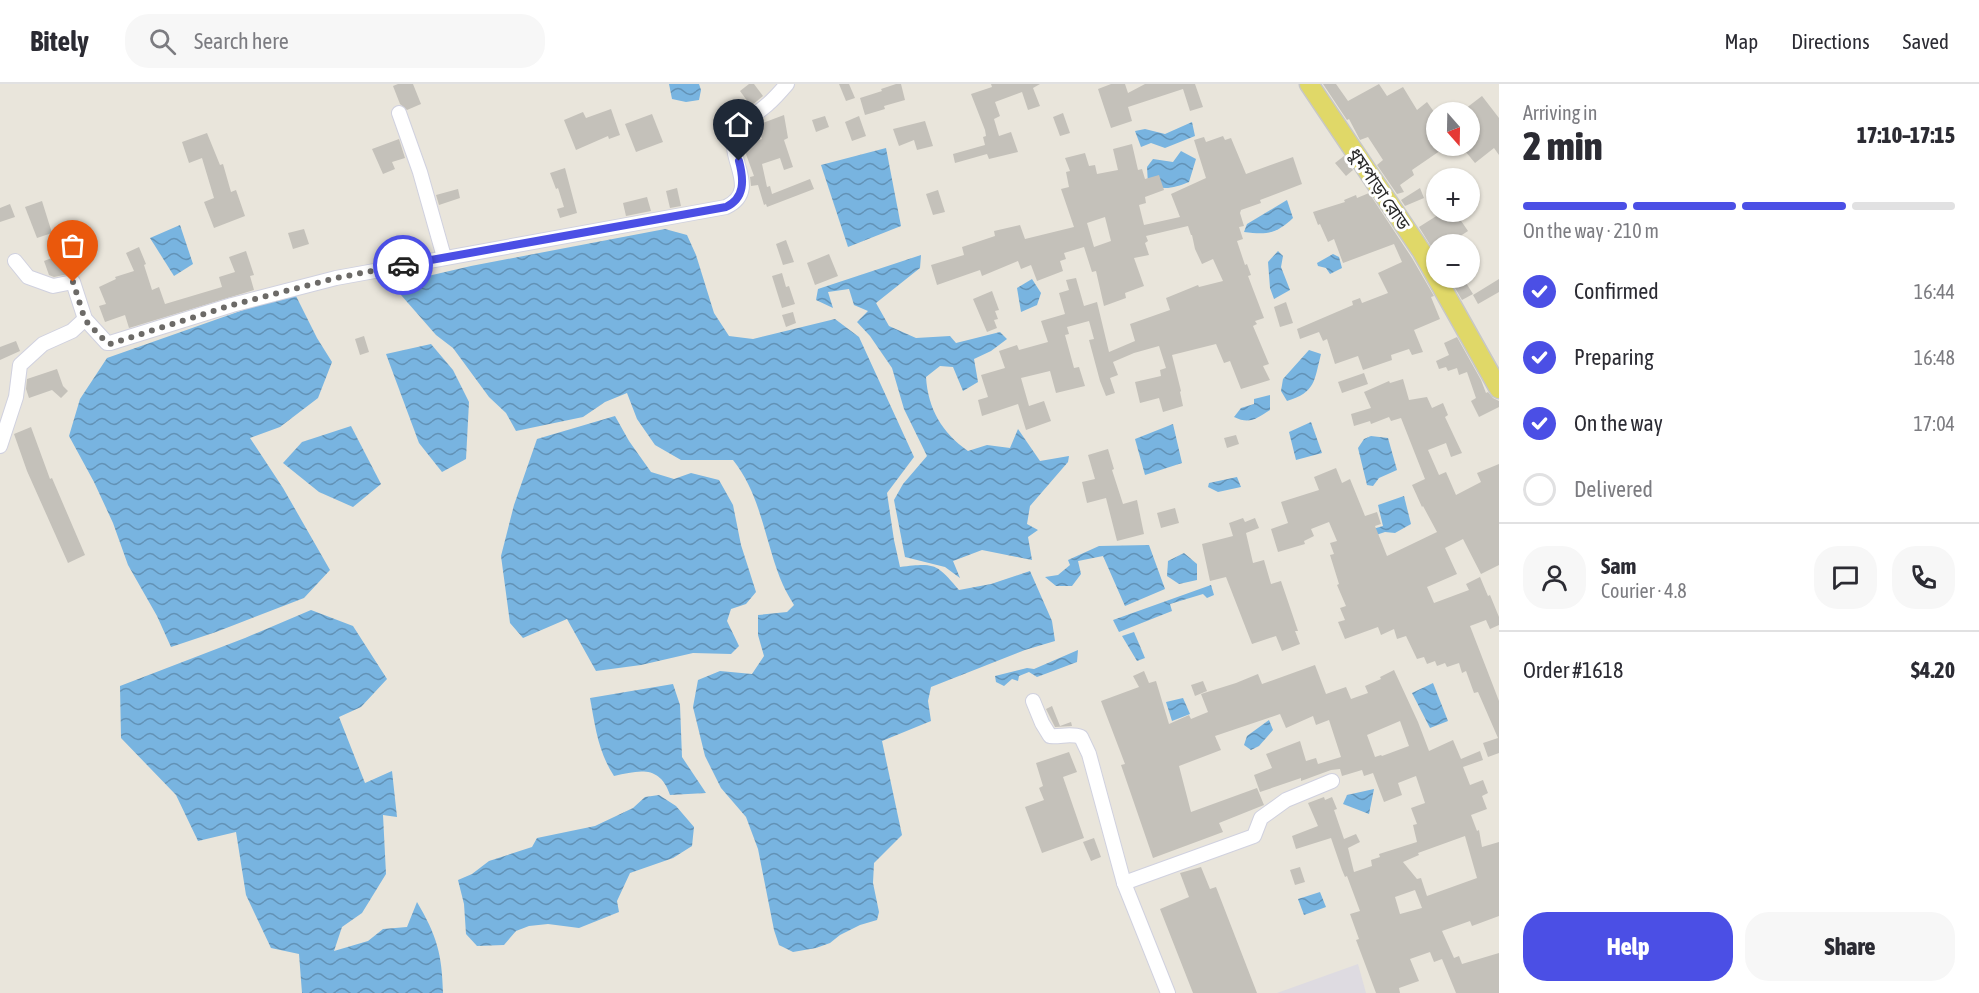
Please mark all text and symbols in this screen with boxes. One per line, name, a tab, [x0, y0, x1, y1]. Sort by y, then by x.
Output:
search box	[125, 14, 545, 68]
text: Bitely	[30, 25, 89, 57]
icon: search	[146, 25, 179, 58]
text: Search here	[194, 28, 289, 54]
text: Map	[1724, 29, 1758, 53]
text: Directions	[1791, 29, 1870, 53]
text: Saved	[1903, 29, 1949, 53]
pin	[713, 99, 764, 161]
text: Arriving in	[1523, 101, 1597, 124]
north arrow	[1426, 102, 1480, 156]
map controls	[1426, 102, 1480, 288]
icon: home	[722, 108, 755, 141]
text: 17:10–17:15	[1857, 122, 1955, 148]
text: 2 min	[1523, 124, 1603, 168]
street label: ধুমপাড়া রোড	[1344, 144, 1415, 234]
button: +	[1426, 168, 1480, 222]
text: On the way · 210 m	[1523, 219, 1659, 242]
pin	[47, 220, 98, 282]
icon: bag	[56, 229, 89, 262]
button: −	[1426, 234, 1480, 288]
courier	[373, 235, 433, 295]
icon: car	[387, 249, 420, 282]
icon: check	[1523, 275, 1556, 308]
text: Confirmed	[1574, 278, 1659, 304]
text: 16:44	[1914, 280, 1955, 303]
icon: check	[1523, 341, 1556, 374]
text: Preparing	[1574, 344, 1654, 370]
text: 16:48	[1914, 346, 1955, 369]
icon: check	[1523, 407, 1556, 440]
text: On the way	[1574, 410, 1663, 436]
text: 17:04	[1913, 412, 1955, 435]
text: Delivered	[1574, 476, 1653, 502]
button: person	[1523, 546, 1586, 609]
button: chat	[1814, 546, 1877, 609]
button: phone	[1892, 546, 1955, 609]
text: Sam	[1601, 553, 1636, 579]
text: Courier · 4.8	[1601, 579, 1687, 602]
text: Order #1618	[1523, 657, 1623, 683]
text: $4.20	[1911, 657, 1955, 683]
button: Help	[1523, 912, 1733, 981]
button: Share	[1745, 912, 1955, 981]

